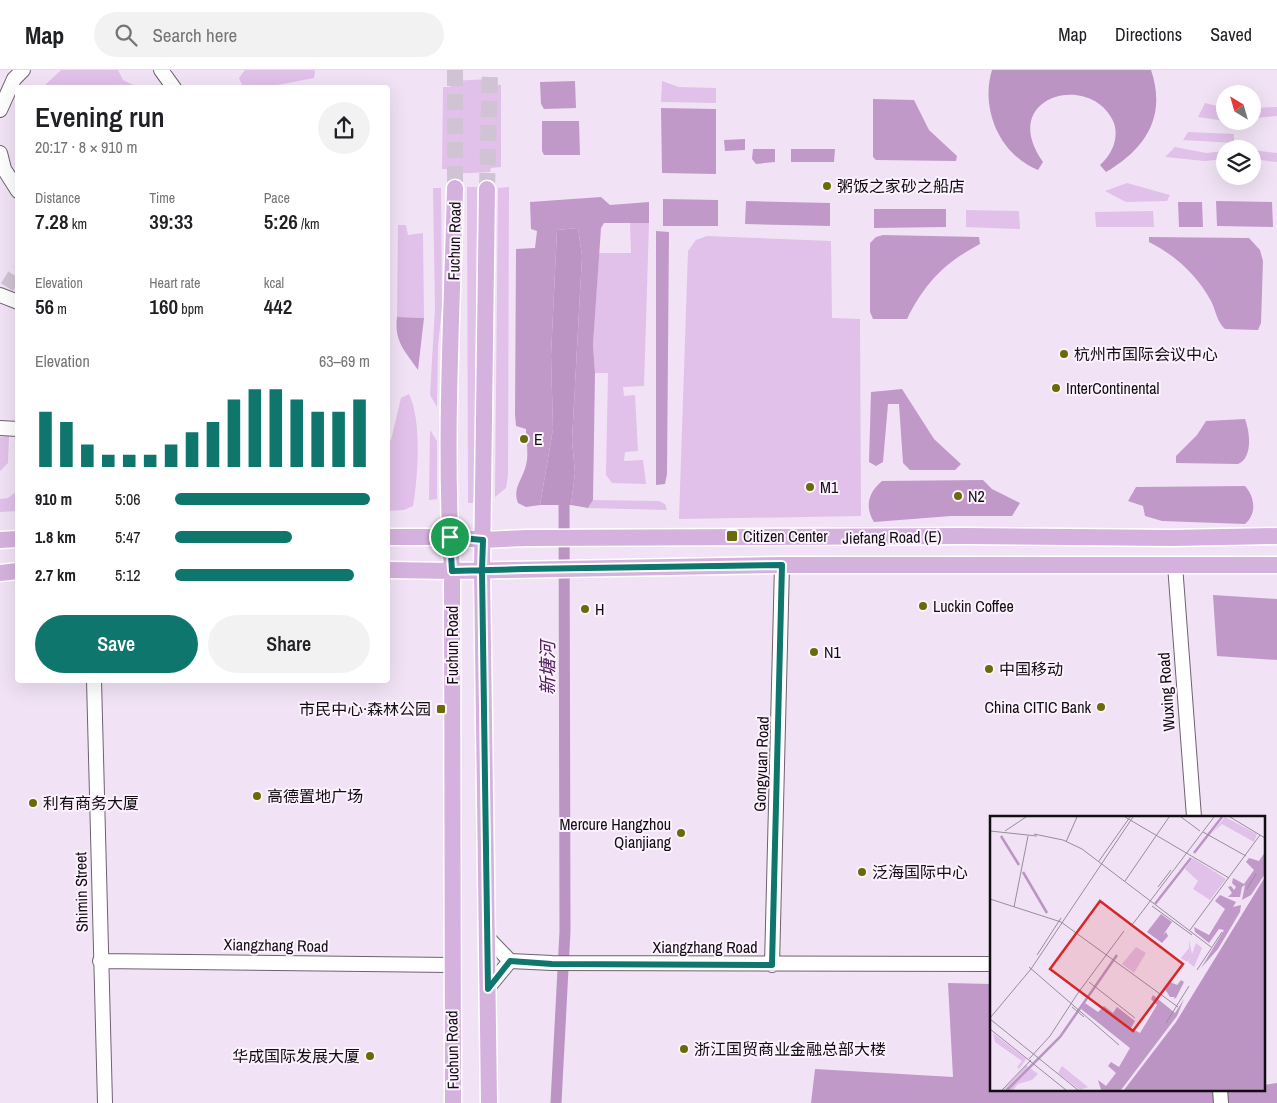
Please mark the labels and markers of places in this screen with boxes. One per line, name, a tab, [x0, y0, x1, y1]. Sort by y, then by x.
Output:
place label: 粥饭之家砂之船店	[837, 175, 965, 197]
marker: 粥饭之家砂之船店	[821, 180, 833, 192]
place label: 杭州市国际会议中心	[1074, 343, 1218, 365]
marker: 杭州市国际会议中心	[1058, 348, 1070, 360]
place label: InterContinental	[1066, 377, 1159, 399]
marker: InterContinental	[1050, 382, 1062, 394]
place label: E	[534, 428, 543, 450]
marker: E	[518, 433, 530, 445]
place label: M1	[820, 476, 839, 498]
marker: M1	[804, 481, 816, 493]
place label: N2	[968, 485, 985, 507]
marker: N2	[952, 490, 964, 502]
pin	[429, 516, 471, 558]
place label: Citizen Center	[743, 525, 828, 547]
marker: Citizen Center	[725, 529, 739, 543]
place label: Luckin Coffee	[933, 595, 1014, 617]
place label: H	[595, 598, 604, 620]
marker: Luckin Coffee	[917, 600, 929, 612]
marker: H	[579, 603, 591, 615]
place label: N1	[824, 641, 841, 663]
marker: N1	[808, 646, 820, 658]
place label: 中国移动	[999, 658, 1063, 680]
marker: 中国移动	[983, 663, 995, 675]
place label: China CITIC Bank	[985, 696, 1091, 718]
place label: 市民中心·森林公园	[299, 698, 431, 720]
marker: China CITIC Bank	[1095, 701, 1107, 713]
marker: 市民中心·森林公园	[435, 703, 447, 715]
place label: 高德置地广场	[267, 785, 363, 807]
marker: 高德置地广场	[251, 790, 263, 802]
place label: 利有商务大厦	[43, 792, 139, 814]
marker: 利有商务大厦	[27, 797, 39, 809]
place label: Mercure Hangzhou Qianjiang	[559, 813, 672, 853]
marker: Mercure Hangzhou Qianjiang	[675, 827, 687, 839]
place label: 泛海国际中心	[872, 861, 968, 883]
marker: 泛海国际中心	[856, 866, 868, 878]
place label: 浙江国贸商业金融总部大楼	[694, 1038, 886, 1060]
marker: 浙江国贸商业金融总部大楼	[678, 1043, 690, 1055]
place label: 华成国际发展大厦	[232, 1045, 360, 1067]
marker: 华成国际发展大厦	[364, 1050, 376, 1062]

